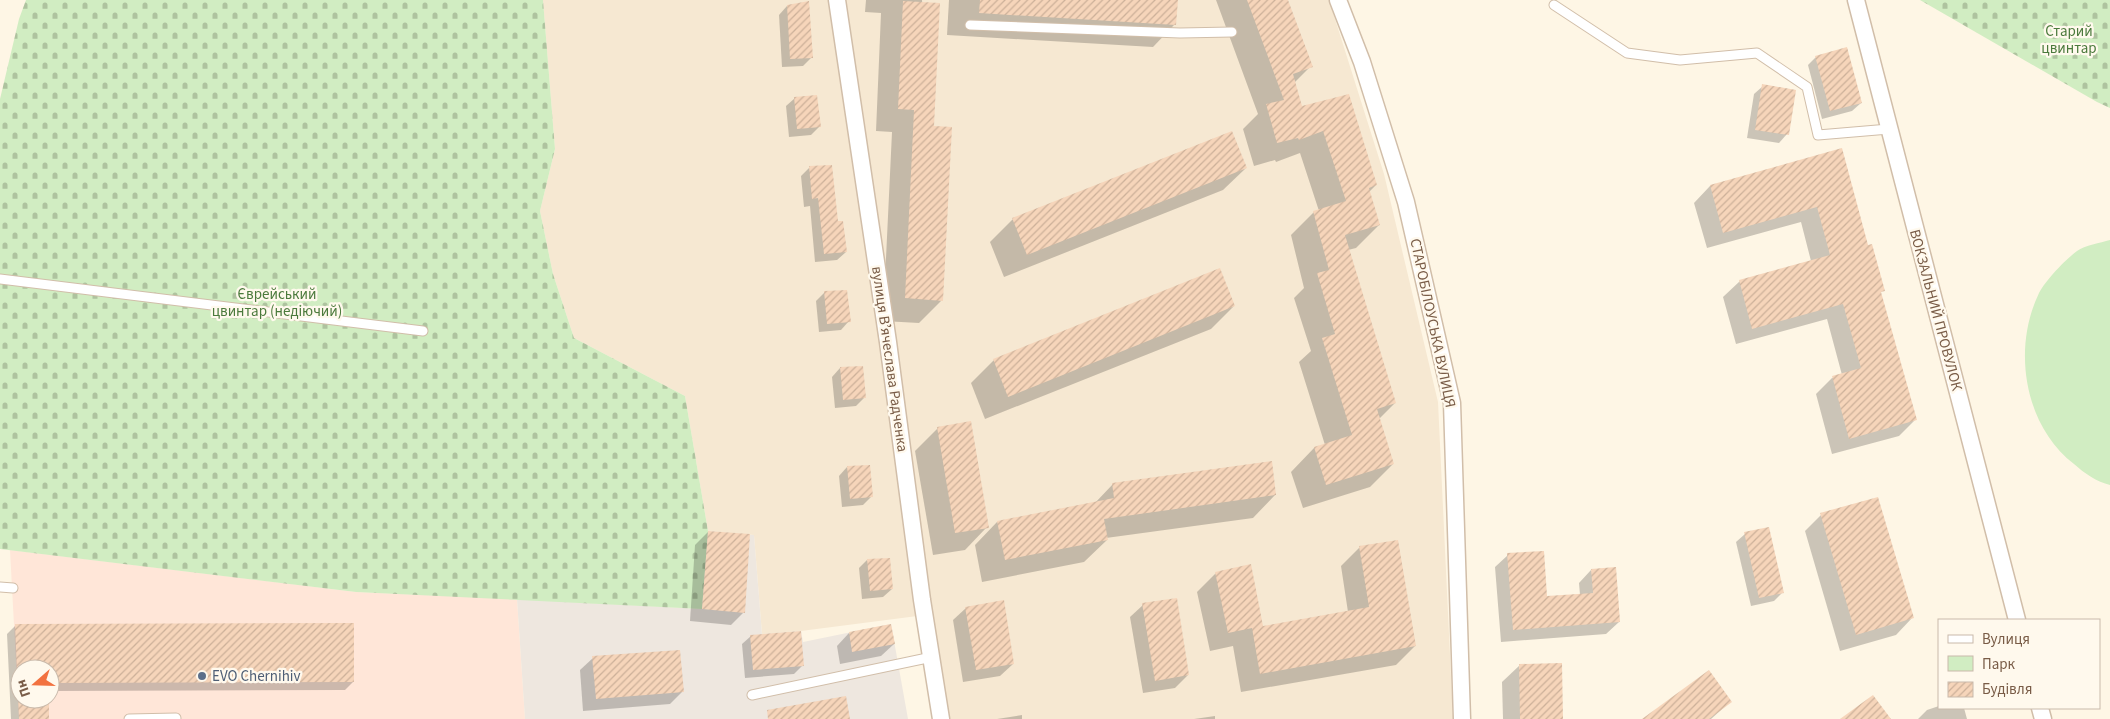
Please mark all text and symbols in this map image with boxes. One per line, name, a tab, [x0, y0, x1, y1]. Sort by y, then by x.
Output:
park label: Старий цвинтар	[2041, 21, 2097, 59]
street label: ВОКЗАЛЬНИЙ ПРОВУЛОК	[1904, 227, 1967, 394]
street label: СТАРОБІЛОУСЬКА ВУЛИЦЯ	[1404, 237, 1461, 410]
street label: вулиця Вʼячеслава Радченка	[866, 265, 913, 453]
park label: Єврейський цвинтар (недіючий)	[212, 284, 342, 322]
legend	[1938, 619, 2100, 709]
text: Вулиця	[1982, 629, 2030, 650]
text: Парк	[1982, 654, 2016, 675]
north arrow	[10, 659, 60, 709]
place label: EVO Chernihiv	[212, 666, 301, 687]
marker: EVO Chernihiv	[196, 670, 208, 682]
text: Пн	[11, 676, 36, 700]
text: Будівля	[1982, 679, 2032, 700]

